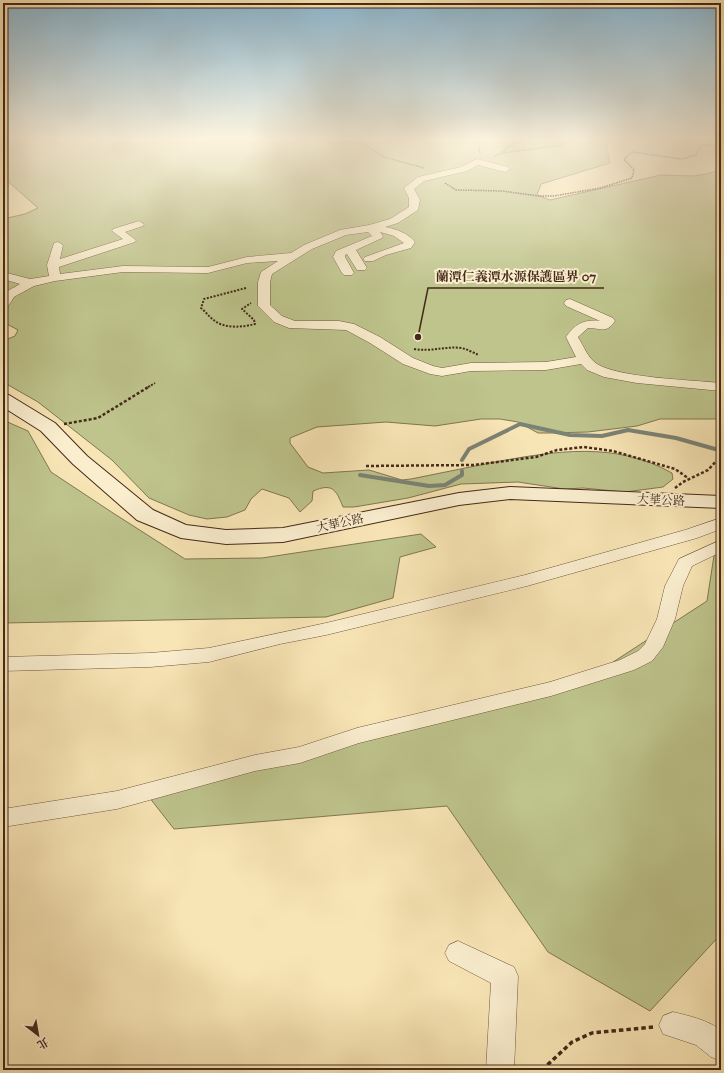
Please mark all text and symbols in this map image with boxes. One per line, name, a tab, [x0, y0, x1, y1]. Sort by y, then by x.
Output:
callout: 蘭潭仁義潭水源保護區界 07	[428, 263, 604, 288]
text: 蘭潭仁義潭水源保護區界 07	[436, 269, 596, 285]
street label: 大華公路	[637, 492, 685, 508]
street label: 大華公路	[315, 511, 365, 535]
north arrow	[18, 1015, 58, 1055]
text: 北	[35, 1035, 51, 1052]

